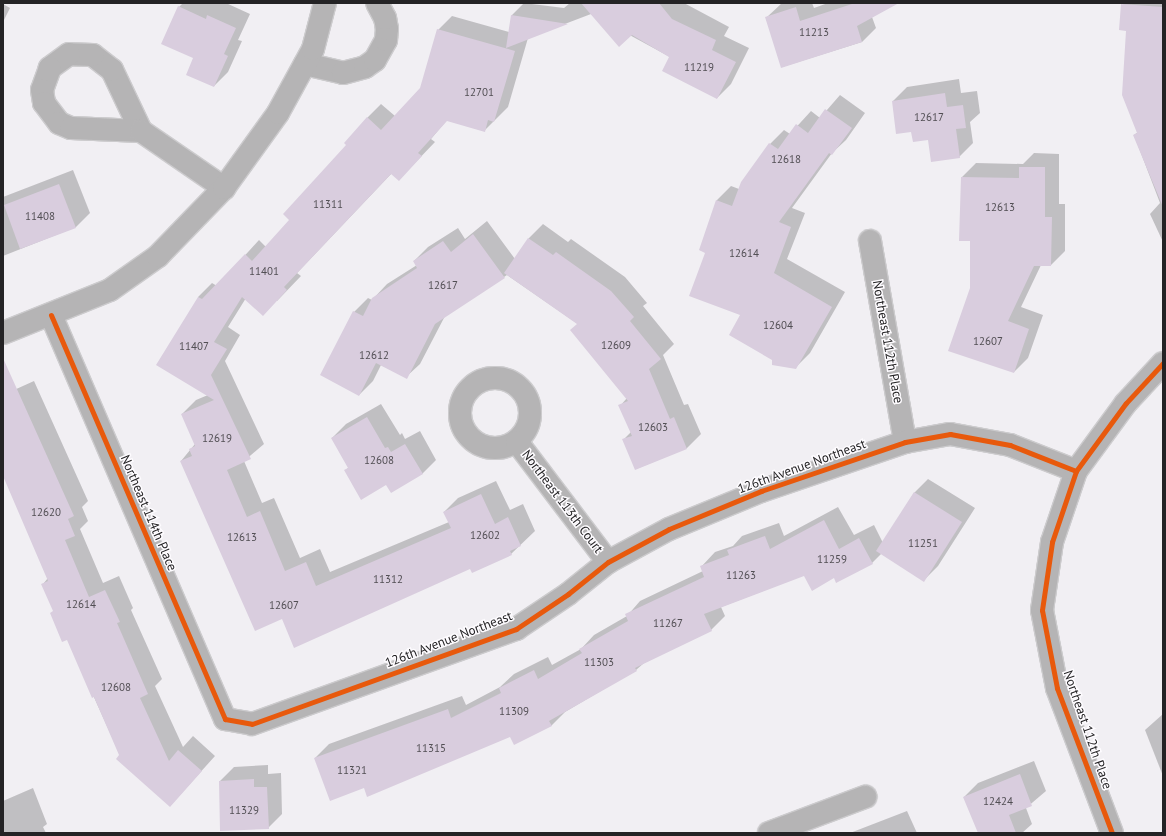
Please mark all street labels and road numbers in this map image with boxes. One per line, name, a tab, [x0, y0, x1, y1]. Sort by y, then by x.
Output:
street label: Northeast 112th Place	[869, 279, 905, 405]
street label: 126th Avenue Northeast	[736, 437, 868, 497]
street label: Northeast 113th Court	[518, 447, 606, 557]
street label: Northeast 114th Place	[117, 453, 179, 573]
street label: 126th Avenue Northeast	[383, 608, 515, 672]
street label: Northeast 112th Place	[1059, 669, 1115, 791]

